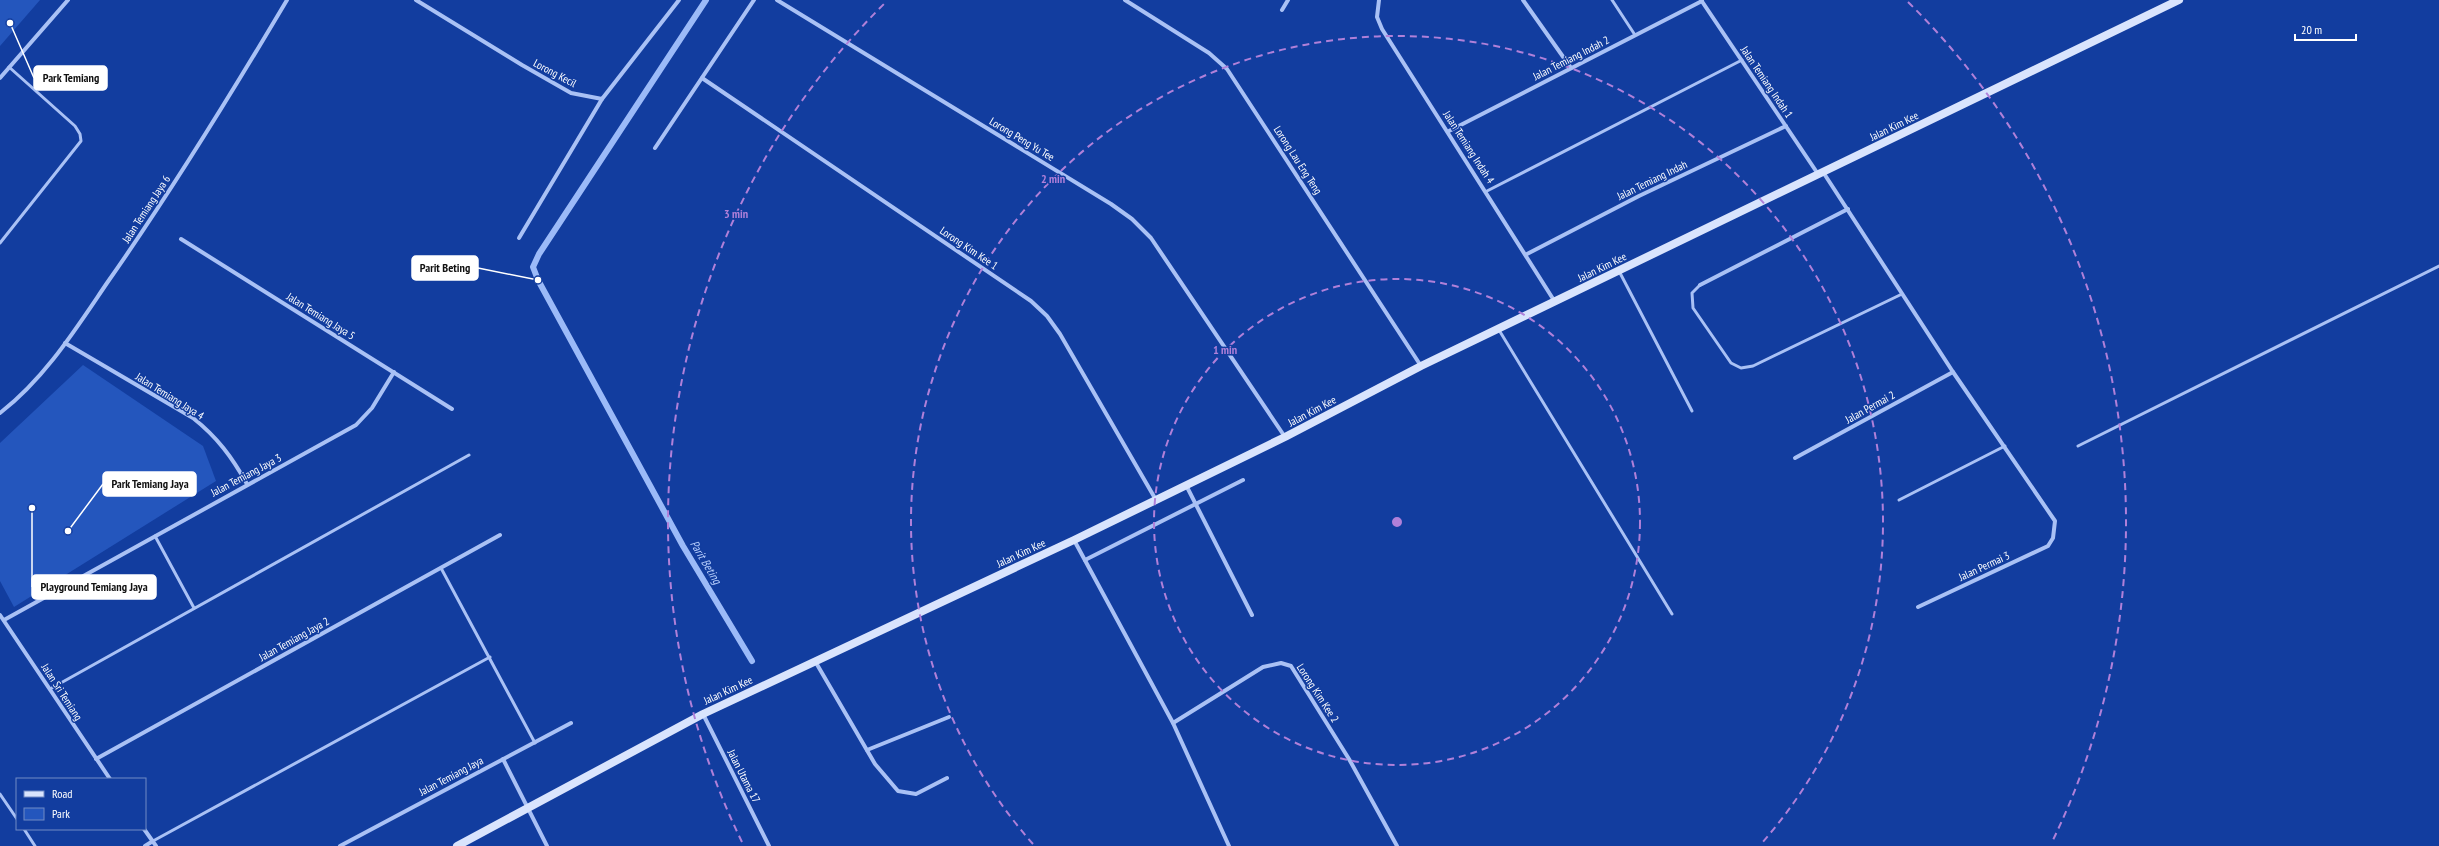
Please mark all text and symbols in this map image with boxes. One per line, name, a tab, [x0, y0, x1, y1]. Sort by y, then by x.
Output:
scale bar	[2295, 16, 2356, 42]
text: 20 m	[2301, 22, 2322, 37]
street label: Jalan Temiang Indah 2	[1530, 33, 1612, 84]
street label: Jalan Temiang Indah 1	[1737, 43, 1796, 121]
street label: Lorong Kecil	[531, 56, 579, 90]
callout: Park Temiang	[34, 66, 107, 90]
text: Park Temiang	[43, 70, 99, 85]
street label: Jalan Temiang Indah 4	[1440, 107, 1498, 186]
street label: Jalan Kim Kee	[1866, 108, 1921, 144]
street label: Lorong Peng Yu Tee	[987, 114, 1057, 164]
street label: Lorong Lau Eng Teng	[1271, 123, 1325, 197]
street label: Jalan Temiang Indah	[1614, 157, 1690, 203]
text: 2 min	[1041, 171, 1065, 186]
street label: Jalan Temiang Jaya 6	[118, 172, 173, 246]
text: 3 min	[724, 206, 748, 221]
street label: Lorong Kim Kee 1	[937, 223, 1001, 273]
street label: Jalan Kim Kee	[1574, 249, 1629, 285]
callout: Parit Beting	[412, 256, 478, 280]
text: Parit Beting	[420, 260, 470, 275]
street label: Jalan Temiang Jaya 5	[283, 289, 358, 343]
text: 1 min	[1213, 342, 1237, 357]
street label: Jalan Temiang Jaya 4	[132, 369, 207, 423]
street label: Jalan Permai 2	[1842, 388, 1897, 427]
street label: Jalan Kim Kee	[1285, 392, 1339, 430]
street label: Jalan Temiang Jaya 3	[207, 451, 284, 500]
callout: Park Temiang Jaya	[103, 472, 196, 496]
text: Park Temiang Jaya	[111, 476, 189, 491]
centre of rings	[1390, 515, 1404, 529]
street label: Jalan Kim Kee	[993, 535, 1048, 571]
water label: Parit Beting	[687, 537, 725, 587]
street label: Jalan Permai 3	[1955, 548, 2012, 584]
callout: Playground Temiang Jaya	[32, 575, 156, 599]
text: Playground Temiang Jaya	[40, 579, 148, 594]
street label: Jalan Temiang Jaya 2	[256, 614, 332, 665]
street label: Jalan Sri Temiang	[38, 660, 86, 723]
street label: Lorong Kim Kee 2	[1294, 661, 1342, 725]
street label: Jalan Kim Kee	[700, 672, 755, 708]
street label: Jalan Utama 17	[724, 746, 763, 805]
street label: Jalan Temiang Jaya	[416, 753, 485, 799]
legend	[16, 778, 146, 830]
text: Road	[52, 786, 72, 801]
text: Park	[52, 806, 70, 821]

